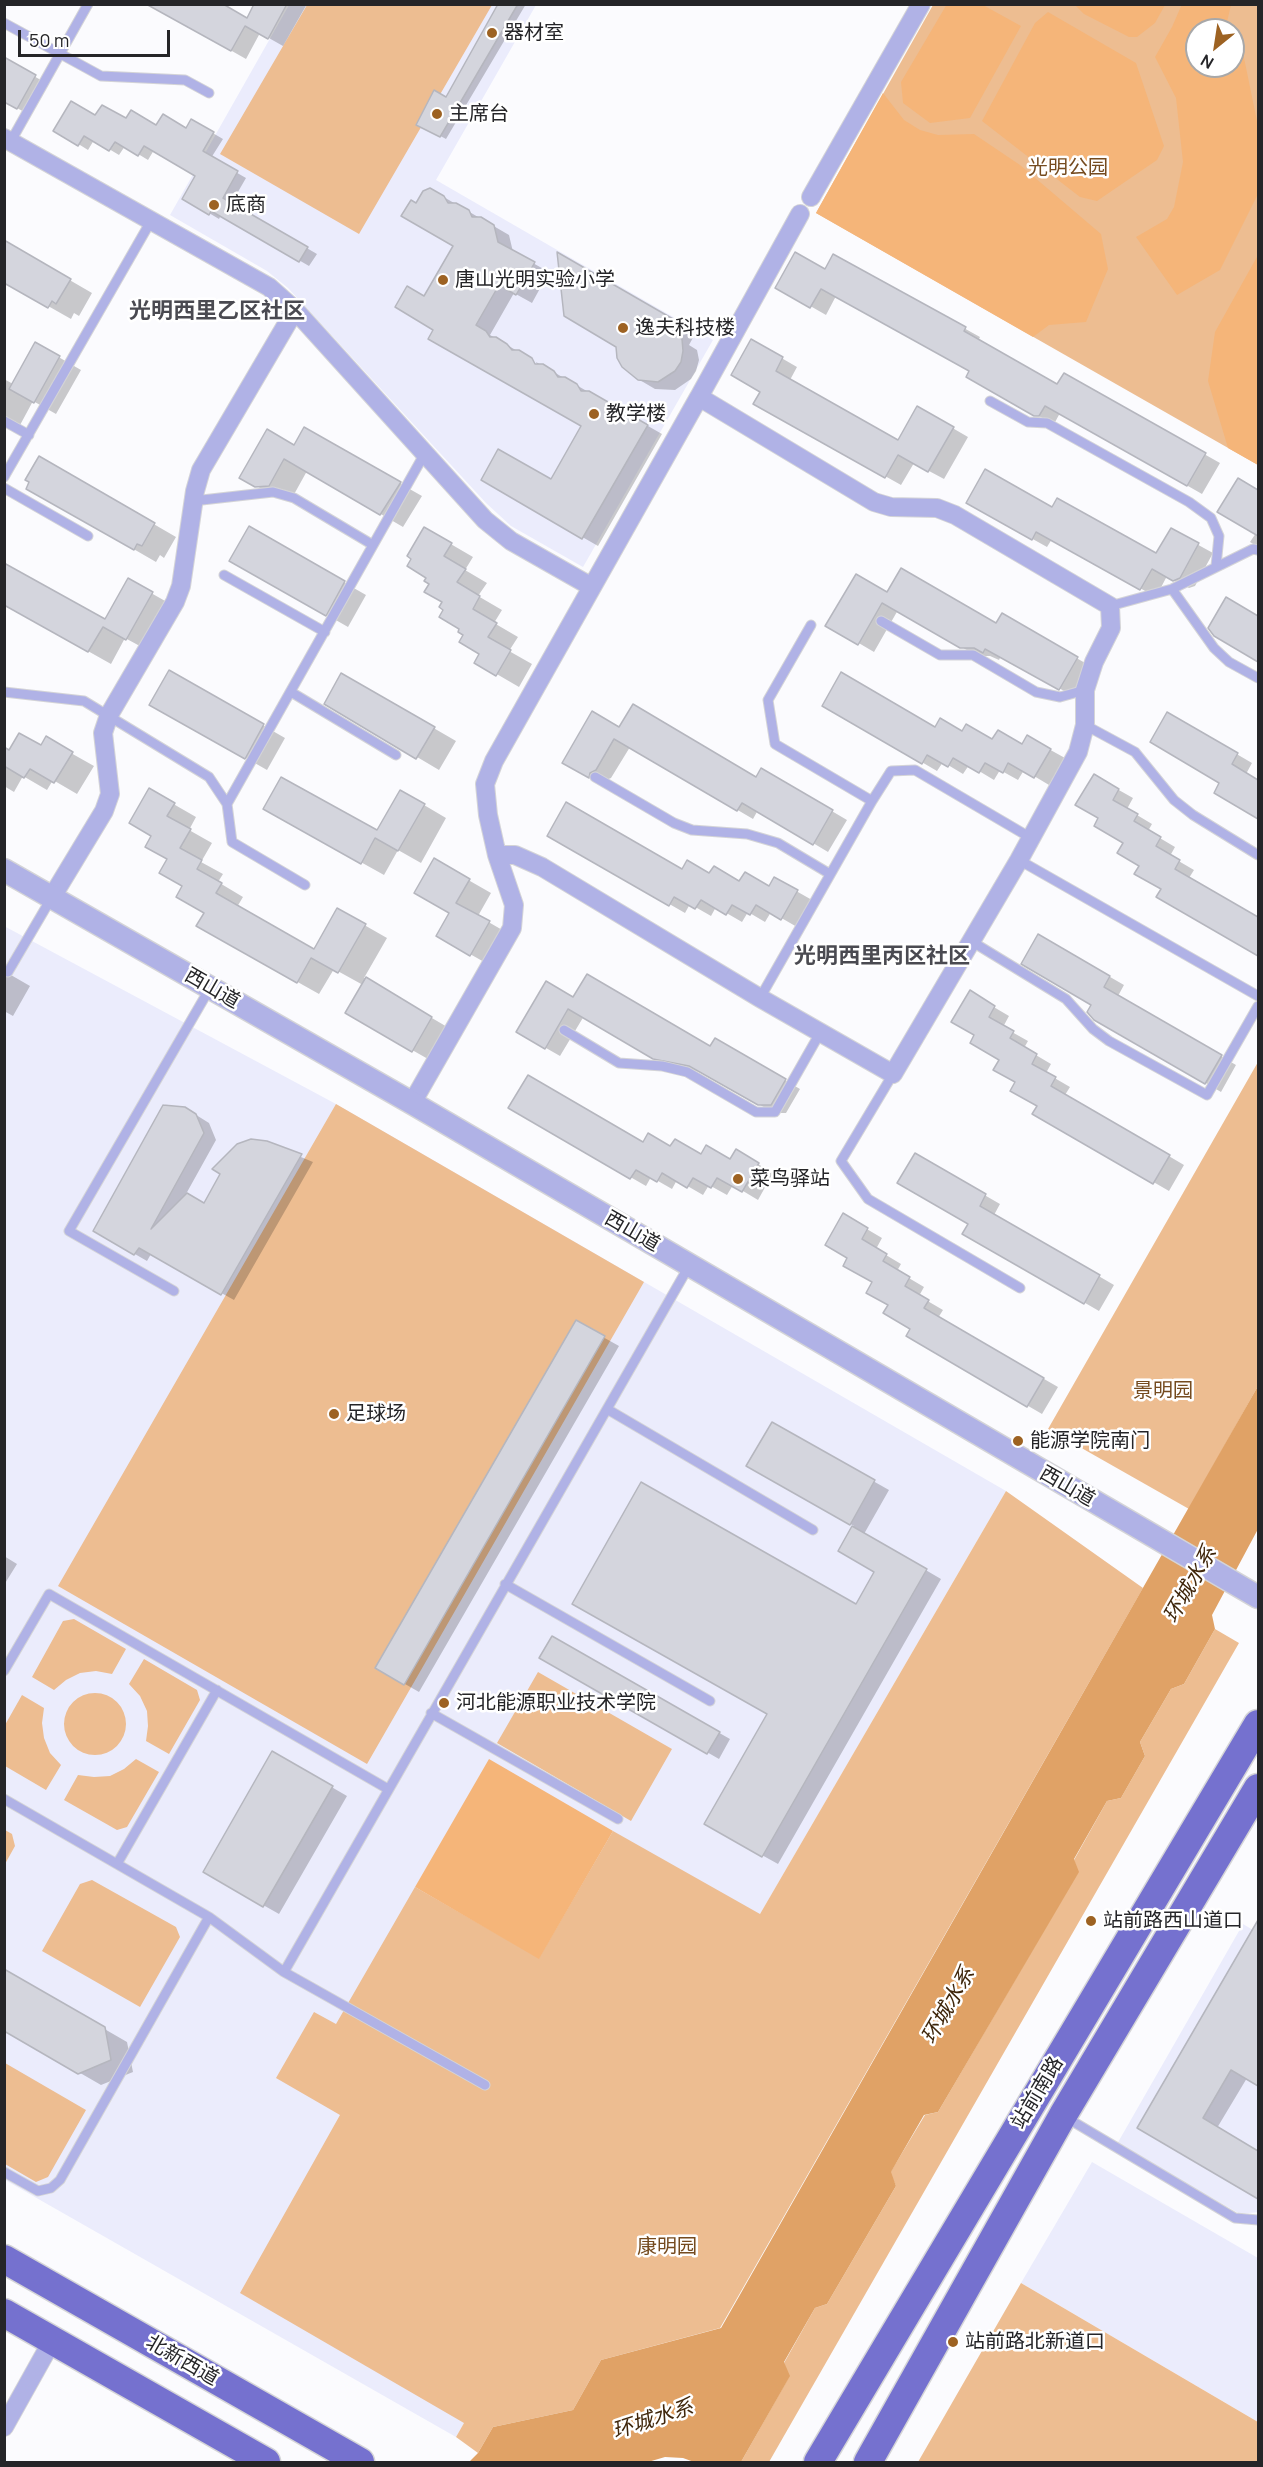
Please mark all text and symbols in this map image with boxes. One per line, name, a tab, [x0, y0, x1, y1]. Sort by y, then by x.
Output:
scale bar	[21, 18, 172, 56]
north arrow	[1185, 18, 1245, 78]
place label: 器材室	[504, 21, 564, 45]
marker: 器材室	[485, 26, 499, 40]
text: 50 m	[29, 28, 69, 52]
text: N	[1197, 49, 1217, 74]
place label: 主席台	[449, 102, 509, 126]
marker: 主席台	[430, 107, 444, 121]
park label: 光明公园	[1028, 156, 1108, 180]
place label: 底商	[226, 193, 266, 217]
marker: 底商	[207, 198, 221, 212]
place label: 唐山光明实验小学	[455, 268, 615, 292]
marker: 唐山光明实验小学	[436, 273, 450, 287]
district label: 光明西里乙区社区	[129, 299, 305, 325]
place label: 逸夫科技楼	[635, 316, 735, 340]
marker: 逸夫科技楼	[616, 321, 630, 335]
place label: 教学楼	[606, 402, 666, 426]
marker: 教学楼	[587, 407, 601, 421]
district label: 光明西里丙区社区	[794, 944, 970, 970]
street label: 西山道	[180, 964, 244, 1014]
place label: 菜鸟驿站	[750, 1167, 830, 1191]
marker: 菜鸟驿站	[731, 1172, 745, 1186]
street label: 西山道	[600, 1207, 664, 1257]
park label: 景明园	[1133, 1379, 1193, 1403]
place label: 足球场	[346, 1402, 406, 1426]
marker: 足球场	[327, 1407, 341, 1421]
place label: 能源学院南门	[1030, 1429, 1150, 1453]
marker: 能源学院南门	[1011, 1434, 1025, 1448]
street label: 西山道	[1035, 1462, 1099, 1512]
water label: 环城水系	[1159, 1542, 1223, 1628]
place label: 河北能源职业技术学院	[456, 1691, 656, 1715]
marker: 河北能源职业技术学院	[437, 1696, 451, 1710]
place label: 站前路西山道口	[1103, 1909, 1243, 1933]
marker: 站前路西山道口	[1084, 1914, 1098, 1928]
water label: 环城水系	[917, 1963, 981, 2049]
street label: 站前南路	[1007, 2053, 1069, 2133]
park label: 康明园	[637, 2235, 697, 2259]
place label: 站前路北新道口	[965, 2330, 1105, 2354]
street label: 北新西道	[141, 2331, 223, 2391]
marker: 站前路北新道口	[946, 2335, 960, 2349]
water label: 环城水系	[609, 2395, 697, 2445]

